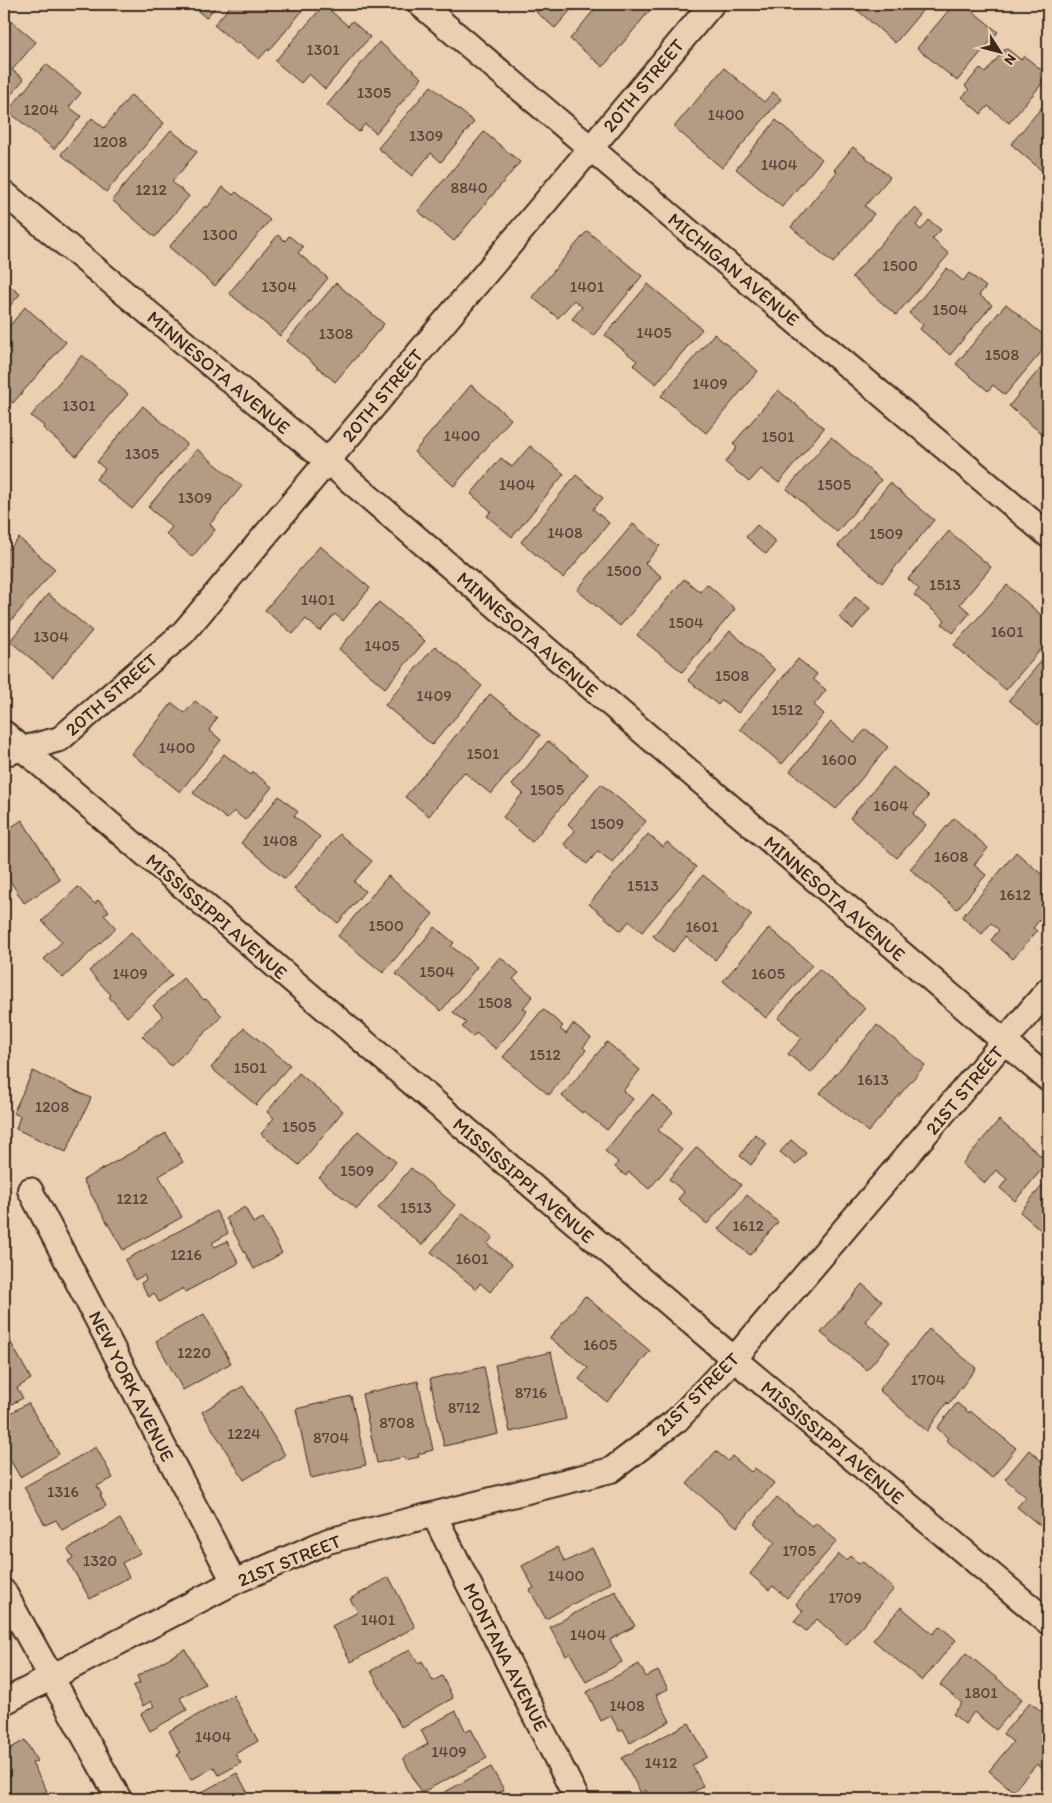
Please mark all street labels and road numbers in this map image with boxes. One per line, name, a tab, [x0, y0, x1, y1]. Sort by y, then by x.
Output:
street label: 20TH STREET	[598, 34, 689, 137]
street label: MICHIGAN AVENUE	[663, 208, 804, 331]
street label: MINNESOTA AVENUE	[142, 306, 295, 439]
street label: 20TH STREET	[337, 344, 428, 447]
street label: MINNESOTA AVENUE	[452, 567, 603, 702]
street label: 20TH STREET	[61, 648, 162, 741]
street label: MINNESOTA AVENUE	[759, 831, 910, 966]
street label: MISSISSIPPI AVENUE	[141, 849, 292, 984]
street label: 21ST STREET	[920, 1041, 1009, 1140]
street label: MISSISSIPPI AVENUE	[448, 1113, 599, 1248]
street label: NEW YORK AVENUE	[84, 1307, 179, 1465]
street label: 21ST STREET	[651, 1347, 744, 1441]
street label: MISSISSIPPI AVENUE	[756, 1376, 909, 1509]
street label: 21ST STREET	[234, 1529, 344, 1592]
street label: MONTANA AVENUE	[458, 1579, 553, 1735]

